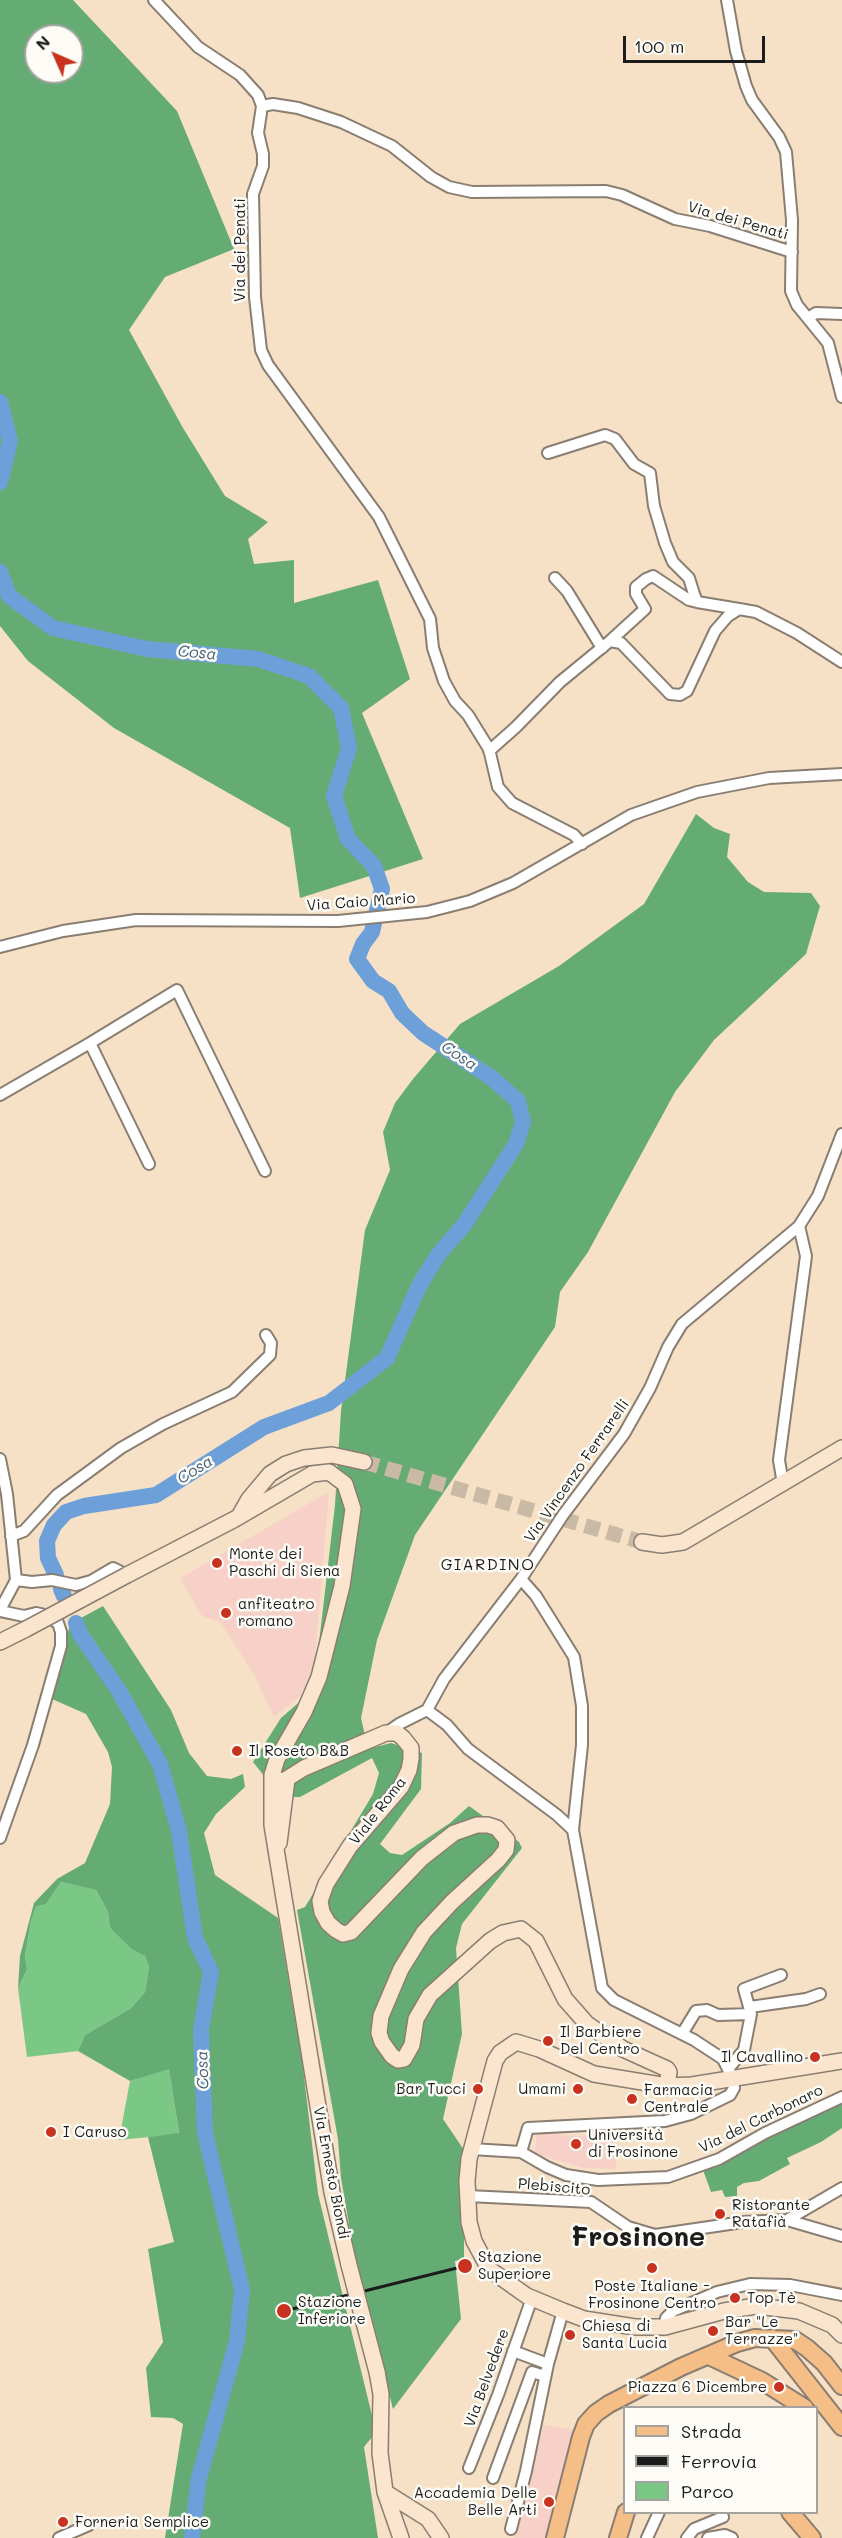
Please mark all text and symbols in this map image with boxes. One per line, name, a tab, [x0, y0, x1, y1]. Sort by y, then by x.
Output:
north arrow	[24, 24, 84, 84]
scale bar	[626, 24, 768, 62]
text: N	[31, 31, 54, 54]
text: 100 m	[634, 34, 684, 58]
street label: Via dei Penati	[231, 198, 249, 302]
street label: Via dei Penati	[686, 198, 790, 244]
water label: Cosa	[177, 642, 217, 664]
street label: Via Caio Mario	[306, 889, 416, 915]
water label: Cosa	[438, 1037, 480, 1075]
street label: Via Vincenzo Ferrarelli	[521, 1396, 633, 1546]
water label: Cosa	[174, 1452, 216, 1488]
place label: Monte dei Paschi di Siena	[229, 1545, 340, 1580]
district label: GIARDINO	[441, 1555, 535, 1575]
marker: Monte dei Paschi di Siena	[210, 1556, 224, 1570]
place label: anfiteatro romano	[238, 1595, 314, 1630]
marker: anfiteatro romano	[219, 1606, 233, 1620]
place label: Il Roseto B&B	[249, 1742, 349, 1760]
marker: Il Roseto B&B	[230, 1744, 244, 1758]
street label: Viale Roma	[346, 1773, 410, 1849]
place label: Il Barbiere Del Centro	[560, 2023, 642, 2058]
marker: Il Barbiere Del Centro	[541, 2034, 555, 2048]
place label: Il Cavallino	[721, 2048, 803, 2066]
water label: Cosa	[193, 2050, 213, 2090]
marker: Il Cavallino	[808, 2050, 822, 2064]
place label: Bar Tucci	[396, 2080, 466, 2098]
place label: Umami	[518, 2080, 566, 2098]
place label: Farmacia Centrale	[644, 2081, 713, 2116]
street label: Via del Carbonaro	[696, 2081, 826, 2157]
marker: Bar Tucci	[471, 2082, 485, 2096]
marker: Umami	[571, 2082, 585, 2096]
marker: Farmacia Centrale	[625, 2092, 639, 2106]
street label: Via Ernesto Biondi	[309, 2105, 353, 2241]
place label: I Caruso	[63, 2123, 126, 2141]
marker: I Caruso	[44, 2125, 58, 2139]
place label: Università di Frosinone	[588, 2126, 678, 2161]
marker: Università di Frosinone	[569, 2137, 583, 2151]
street label: Plebiscito	[517, 2175, 591, 2199]
place label: Ristorante Ratafià	[732, 2196, 810, 2231]
marker: Ristorante Ratafià	[713, 2207, 727, 2221]
district label: Frosinone	[571, 2222, 705, 2254]
place label: Stazione Superiore	[478, 2248, 551, 2283]
marker: Stazione Superiore	[456, 2257, 474, 2275]
marker: Poste Italiane - Frosinone Centro	[645, 2261, 659, 2275]
place label: Poste Italiane - Frosinone Centro	[588, 2277, 716, 2312]
place label: Top Tè	[747, 2289, 796, 2307]
marker: Top Tè	[728, 2291, 742, 2305]
place label: Stazione Inferiore	[298, 2293, 366, 2328]
marker: Stazione Inferiore	[275, 2302, 293, 2320]
place label: Bar "Le Terrazze"	[725, 2313, 798, 2348]
place label: Chiesa di Santa Lucia	[582, 2317, 668, 2352]
marker: Bar "Le Terrazze"	[706, 2324, 720, 2338]
street label: Via Belvedere	[461, 2326, 513, 2430]
marker: Chiesa di Santa Lucia	[563, 2328, 577, 2342]
place label: Piazza 6 Dicembre	[628, 2378, 767, 2396]
marker: Piazza 6 Dicembre	[772, 2380, 786, 2394]
legend	[623, 2406, 818, 2514]
text: Strada	[681, 2419, 742, 2443]
text: Ferrovia	[681, 2449, 757, 2473]
text: Parco	[681, 2479, 734, 2503]
place label: Accademia Delle Belle Arti	[414, 2484, 537, 2519]
marker: Accademia Delle Belle Arti	[542, 2495, 556, 2509]
place label: Forneria Semplice	[75, 2513, 209, 2531]
marker: Forneria Semplice	[56, 2515, 70, 2529]

